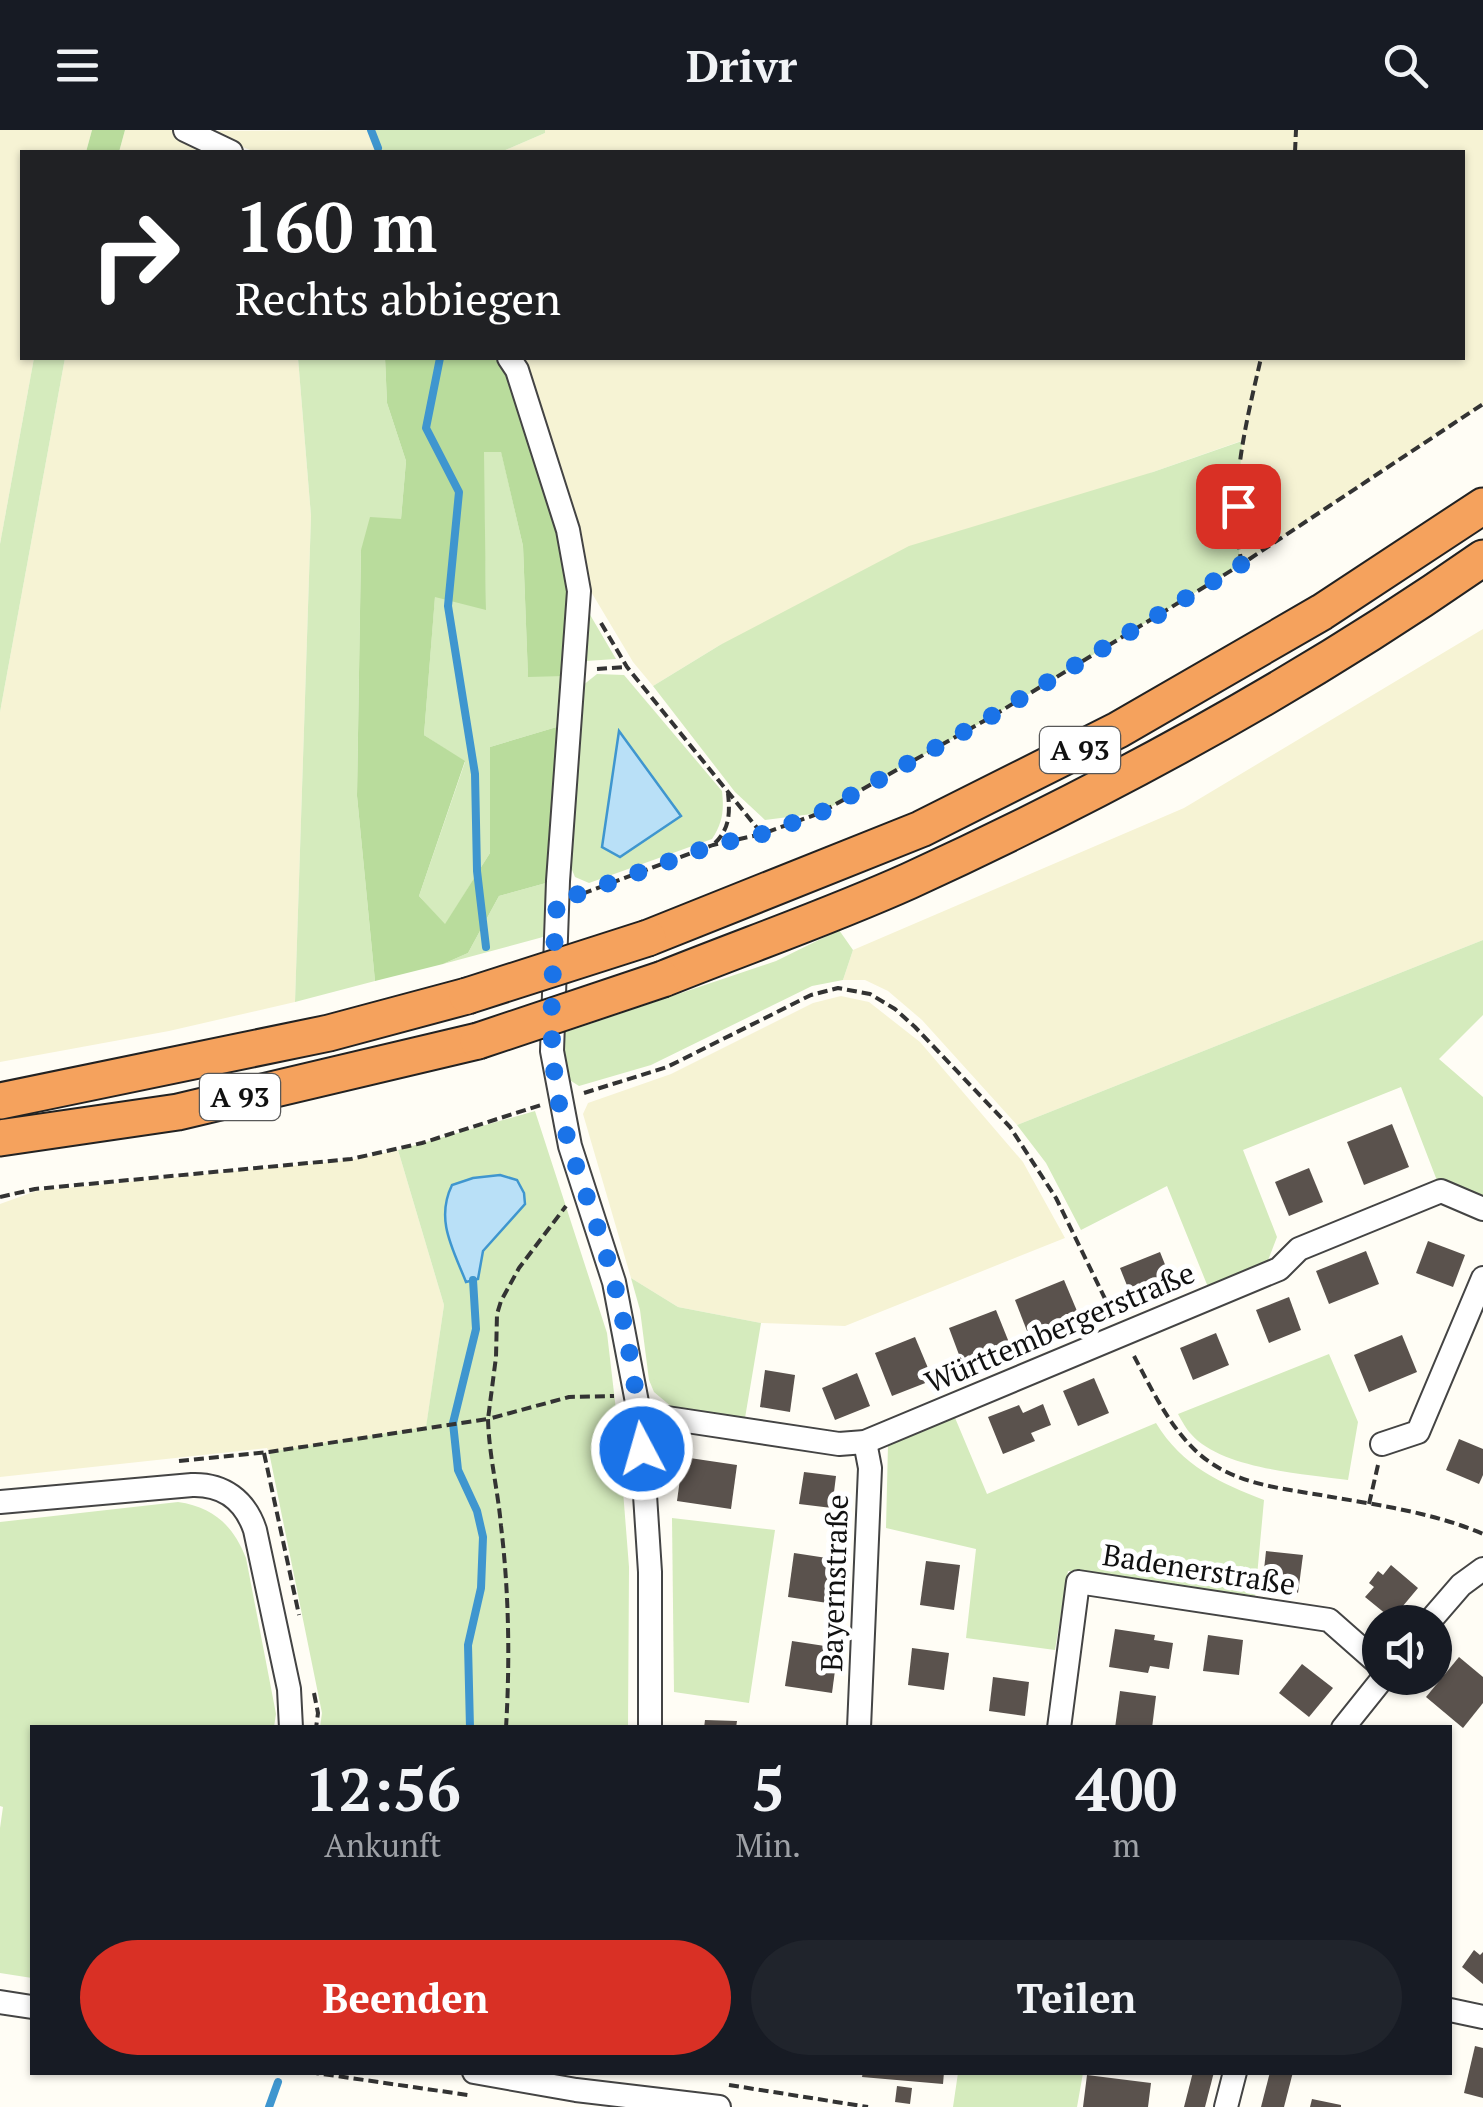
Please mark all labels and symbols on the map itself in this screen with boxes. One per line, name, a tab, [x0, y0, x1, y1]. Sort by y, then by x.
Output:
pin	[1196, 464, 1281, 549]
road number: A 93	[1040, 727, 1120, 773]
road number: A 93	[200, 1074, 280, 1120]
street label: Württembergerstraße	[919, 1252, 1200, 1402]
position arrow	[590, 1397, 694, 1501]
street label: Bayernstraße	[811, 1493, 857, 1672]
street label: Badenerstraße	[1100, 1534, 1298, 1604]

